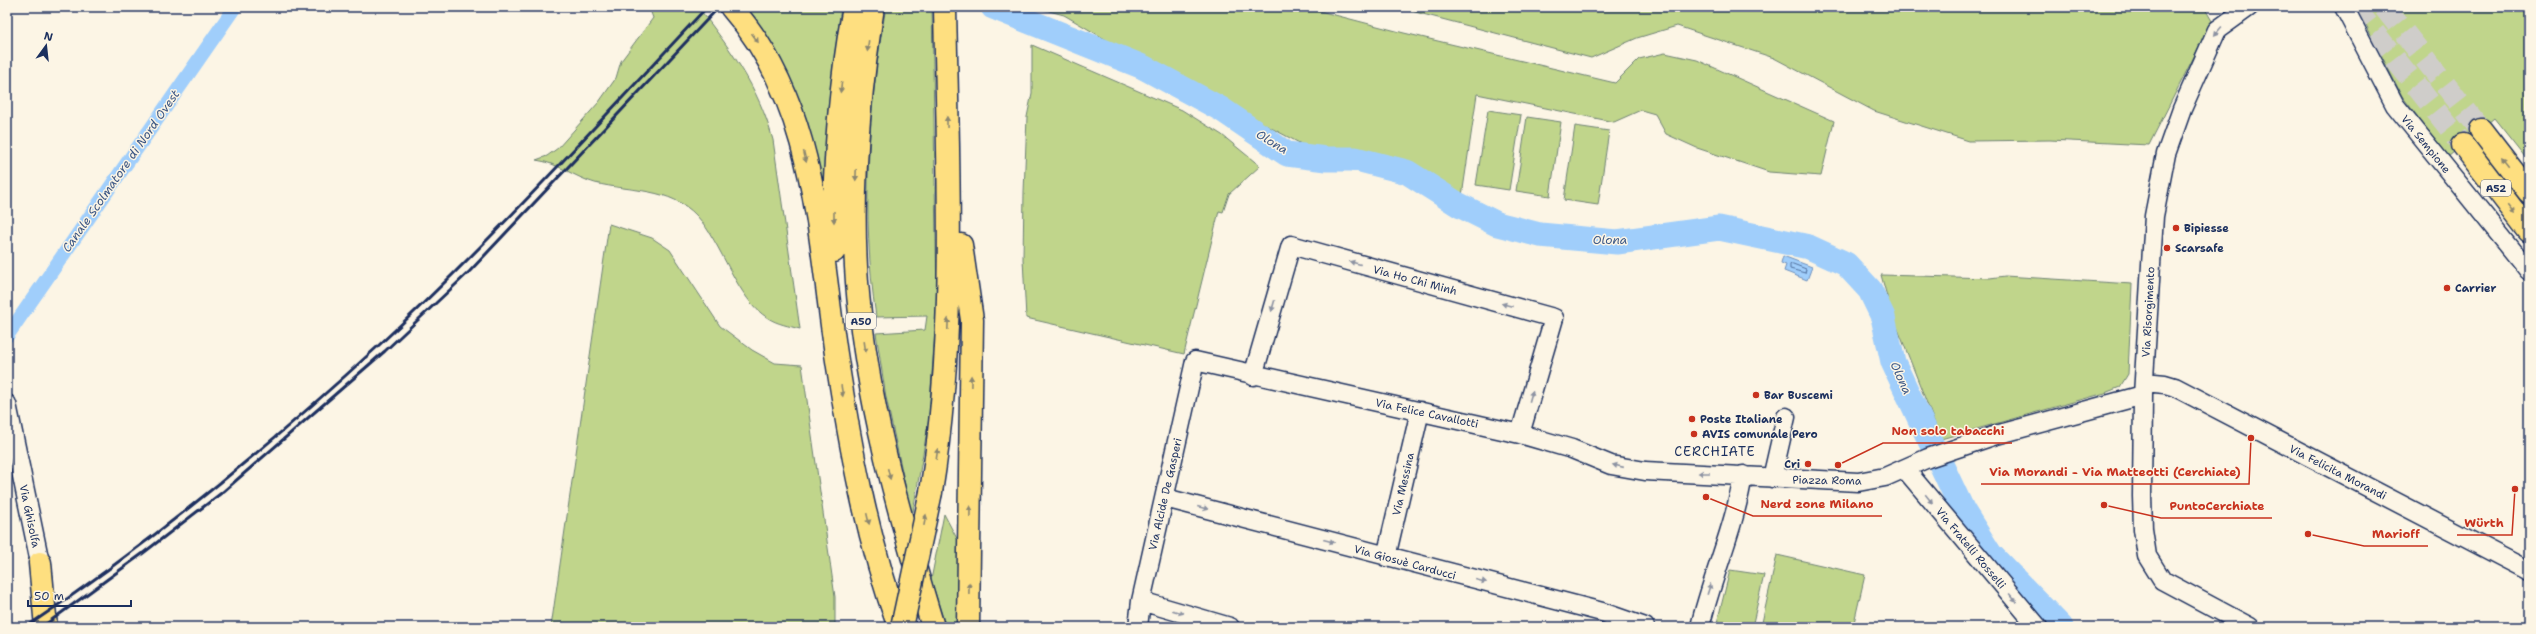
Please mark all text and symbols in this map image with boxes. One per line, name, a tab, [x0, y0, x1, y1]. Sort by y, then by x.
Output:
one-way arrow	[2214, 25, 2223, 36]
north arrow	[26, 26, 66, 66]
text: N	[42, 28, 55, 45]
one-way arrow	[750, 33, 759, 44]
one-way arrow	[864, 39, 871, 52]
one-way arrow	[838, 81, 844, 93]
water label: Canale Scolmatore di Nord Ovest	[59, 86, 184, 255]
street label: Via Sempione	[2397, 112, 2454, 177]
one-way arrow	[944, 115, 950, 128]
water label: Olona	[1253, 126, 1291, 158]
one-way arrow	[802, 151, 808, 163]
one-way arrow	[2501, 156, 2509, 167]
one-way arrow	[853, 169, 859, 182]
road number: A52	[2481, 180, 2511, 196]
one-way arrow	[2508, 204, 2516, 215]
one-way arrow	[831, 211, 837, 224]
place label: Bipiesse	[2184, 221, 2229, 236]
marker: Bipiesse	[2171, 223, 2181, 233]
water label: Olona	[1593, 232, 1627, 248]
place label: Scarsafe	[2175, 241, 2224, 256]
marker: Scarsafe	[2162, 243, 2172, 253]
one-way arrow	[1348, 260, 1360, 266]
street label: Via Ho Chi Minh	[1371, 262, 1459, 299]
street label: Via Risorgimento	[2139, 266, 2158, 358]
place label: Carrier	[2455, 281, 2496, 296]
marker: Carrier	[2442, 283, 2452, 293]
one-way arrow	[1270, 301, 1276, 313]
one-way arrow	[1501, 302, 1513, 308]
road number: A50	[846, 313, 876, 329]
one-way arrow	[945, 318, 952, 330]
one-way arrow	[862, 340, 868, 353]
water label: Olona	[1887, 359, 1915, 397]
one-way arrow	[968, 374, 974, 387]
one-way arrow	[839, 385, 845, 397]
place label: Bar Buscemi	[1764, 388, 1833, 403]
one-way arrow	[1528, 390, 1534, 402]
marker: Bar Buscemi	[1751, 390, 1761, 400]
street label: Via Felice Cavallotti	[1374, 395, 1480, 432]
place label: Poste Italiane	[1700, 412, 1783, 427]
marker: Poste Italiane	[1687, 414, 1697, 424]
callout: Non solo tabacchi	[1883, 419, 2012, 443]
text: Non solo tabacchi	[1892, 423, 2005, 439]
place label: AVIS comunale Pero	[1702, 427, 1818, 442]
marker: AVIS comunale Pero	[1689, 429, 1699, 439]
street label: Via Alcide De Gasperi	[1145, 436, 1186, 552]
street label: Via Felicita Morandi	[2287, 441, 2389, 504]
district label: CERCHIATE	[1674, 443, 1756, 460]
one-way arrow	[934, 447, 940, 460]
street label: Via Messina	[1389, 451, 1418, 517]
place label: Cri	[1784, 457, 1800, 472]
marker: Cri	[1803, 459, 1813, 469]
callout: Via Morandi - Via Matteotti (Cerchiate)	[1981, 460, 2249, 484]
one-way arrow	[1611, 463, 1624, 469]
text: Via Morandi - Via Matteotti (Cerchiate)	[1989, 464, 2241, 480]
one-way arrow	[887, 468, 893, 480]
one-way arrow	[1697, 470, 1710, 476]
street label: Piazza Roma	[1792, 472, 1862, 489]
street label: Via Ghisolfa	[15, 483, 44, 549]
callout: Nerd zone Milano	[1753, 492, 1882, 516]
one-way arrow	[1925, 494, 1934, 504]
callout: PuntoCerchiate	[2161, 494, 2272, 518]
text: Nerd zone Milano	[1760, 496, 1874, 512]
text: PuntoCerchiate	[2169, 498, 2265, 514]
one-way arrow	[967, 504, 973, 517]
street label: Via Fratelli Rosselli	[1932, 504, 2009, 592]
one-way arrow	[1197, 505, 1209, 511]
callout: Würth	[2457, 511, 2512, 535]
one-way arrow	[865, 512, 871, 525]
one-way arrow	[923, 514, 929, 527]
text: Würth	[2464, 515, 2504, 531]
callout: Marioff	[2364, 522, 2428, 546]
text: Marioff	[2372, 526, 2420, 542]
one-way arrow	[1322, 539, 1335, 545]
street label: Via Giosuè Carducci	[1352, 542, 1458, 583]
one-way arrow	[1475, 579, 1488, 585]
one-way arrow	[966, 581, 972, 594]
scale bar	[28, 582, 131, 608]
one-way arrow	[1706, 583, 1712, 595]
text: 50 m	[34, 588, 64, 604]
one-way arrow	[2009, 593, 2018, 604]
one-way arrow	[1173, 609, 1185, 615]

